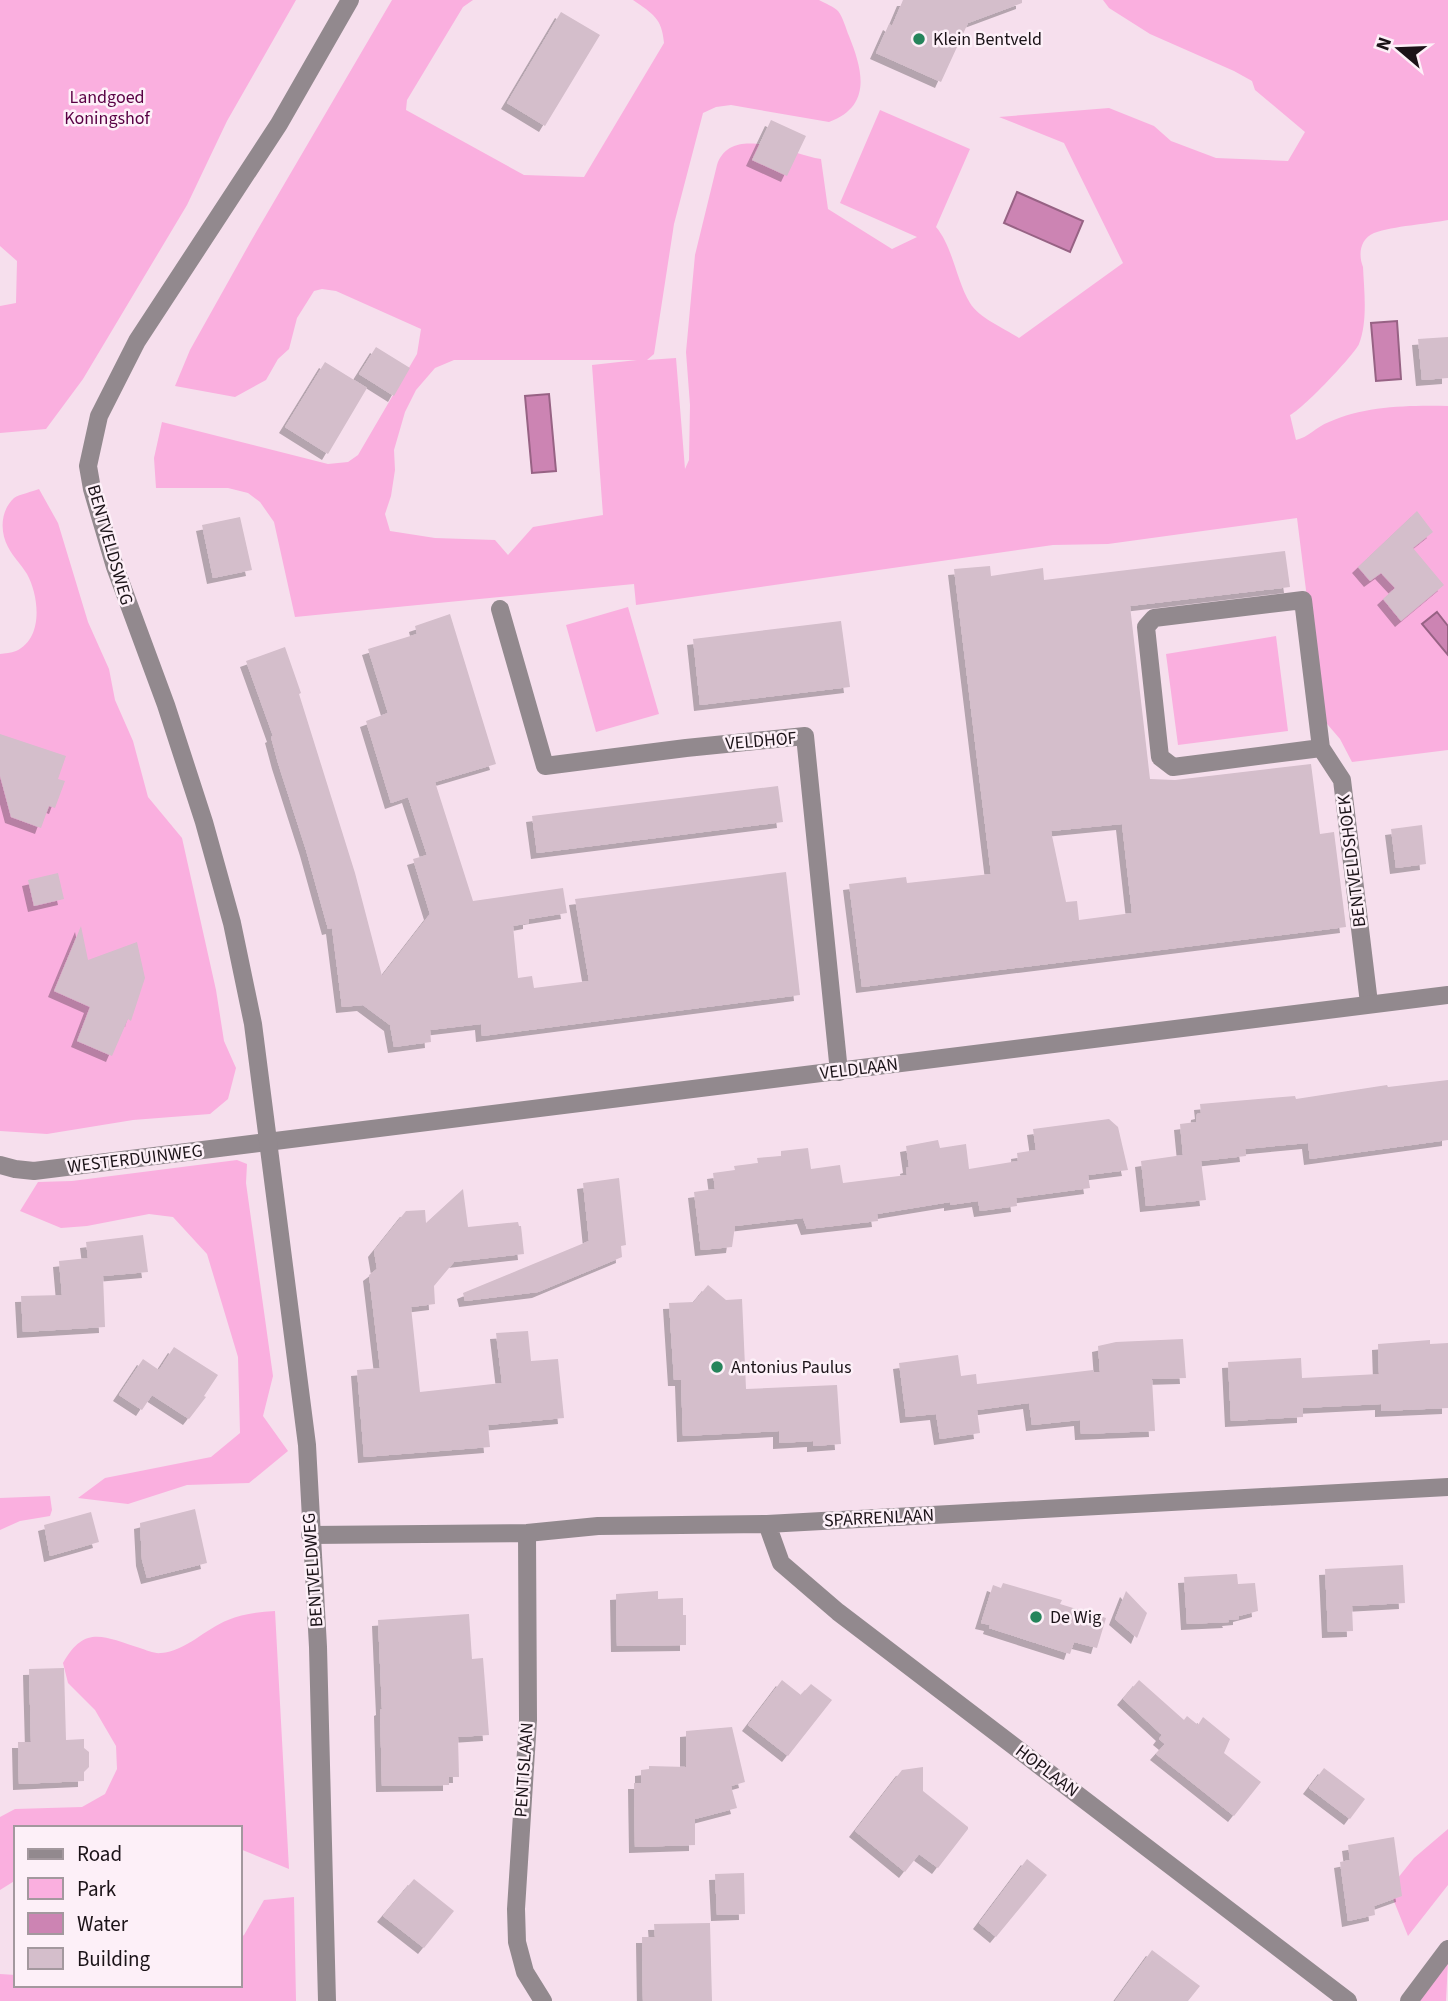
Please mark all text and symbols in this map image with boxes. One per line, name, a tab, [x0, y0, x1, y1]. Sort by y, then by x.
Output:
north arrow	[1364, 14, 1434, 84]
place label: Klein Bentveld	[933, 27, 1042, 52]
marker: Klein Bentveld	[911, 31, 927, 47]
text: N	[1370, 34, 1399, 54]
park label: Landgoed Koningshof	[64, 85, 151, 131]
street label: BENTVELDSWEG	[81, 482, 139, 608]
street label: VELDHOF	[724, 725, 798, 757]
street label: BENTVELDSHOEK	[1331, 793, 1373, 929]
street label: VELDLAAN	[819, 1052, 899, 1086]
street label: WESTERDUINWEG	[66, 1138, 204, 1180]
place label: Antonius Paulus	[731, 1355, 852, 1380]
marker: Antonius Paulus	[709, 1359, 725, 1375]
street label: SPARRENLAAN	[823, 1503, 935, 1533]
street label: BENTVELDWEG	[297, 1512, 329, 1628]
place label: De Wig	[1050, 1605, 1101, 1630]
marker: De Wig	[1028, 1609, 1044, 1625]
street label: PENTISLAAN	[508, 1722, 540, 1818]
street label: HOPLAAN	[1010, 1739, 1084, 1803]
legend	[14, 1826, 242, 1987]
text: Road	[77, 1839, 122, 1869]
text: Park	[77, 1874, 117, 1904]
text: Water	[77, 1909, 129, 1939]
text: Building	[77, 1944, 151, 1974]

